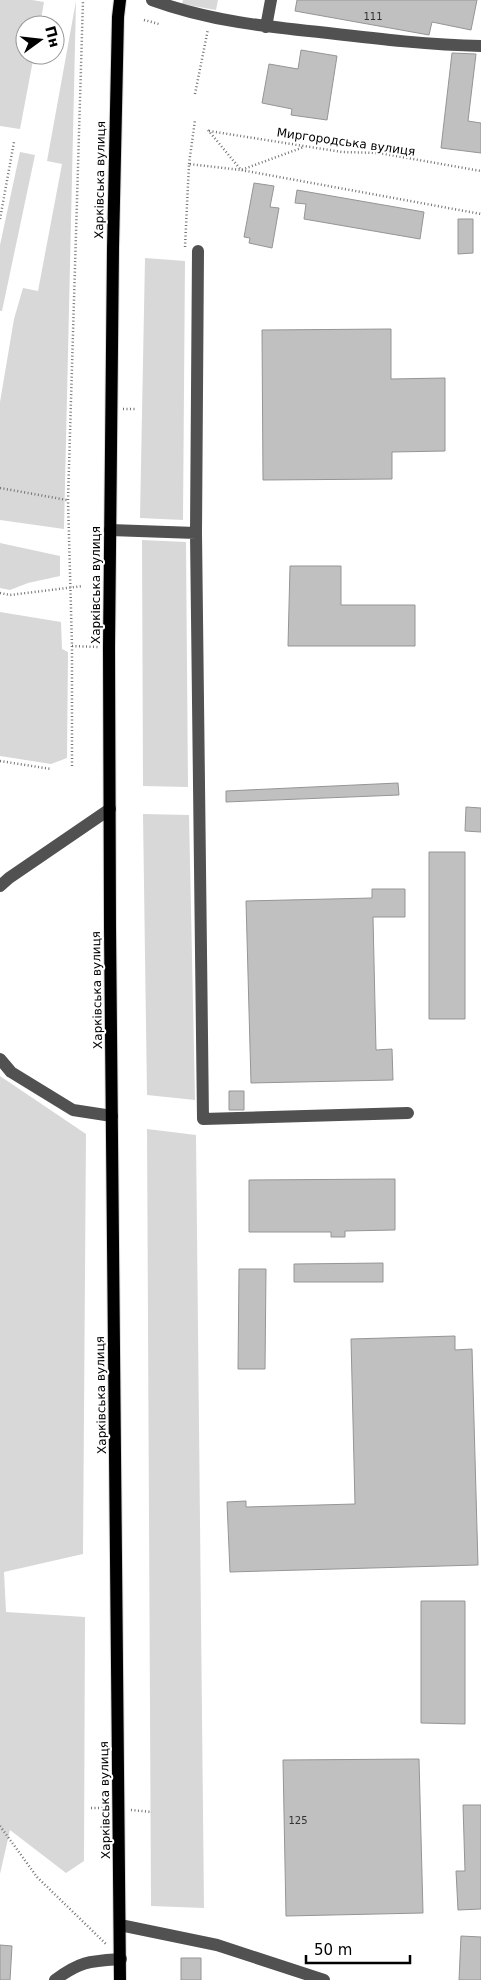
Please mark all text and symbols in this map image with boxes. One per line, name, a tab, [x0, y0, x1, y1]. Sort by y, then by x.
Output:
house number: 111	[363, 11, 383, 22]
north arrow	[15, 15, 65, 65]
text: Пн	[42, 24, 63, 49]
street label: Харківська вулиця	[92, 121, 108, 239]
street label: Миргородська вулиця	[276, 125, 416, 159]
street label: Харківська вулиця	[89, 526, 103, 644]
street label: Харківська вулиця	[89, 931, 105, 1049]
street label: Харківська вулиця	[93, 1336, 109, 1454]
street label: Харківська вулиця	[97, 1741, 113, 1859]
house number: 125	[288, 1815, 308, 1826]
scale bar	[306, 1932, 410, 1964]
text: 50 m	[314, 1941, 352, 1959]

